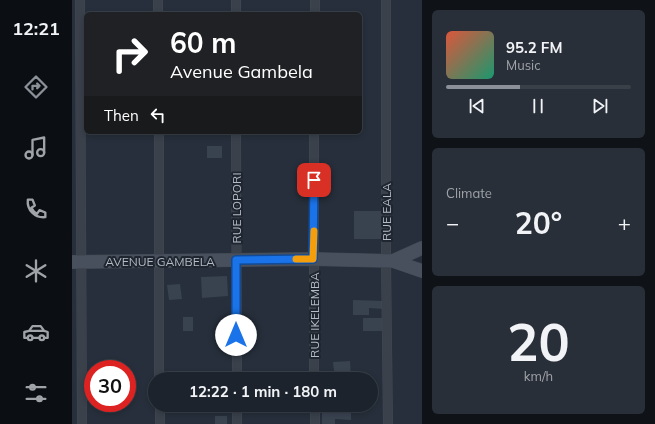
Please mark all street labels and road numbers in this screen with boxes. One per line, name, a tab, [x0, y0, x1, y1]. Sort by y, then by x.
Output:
street label: RUE LOPORI	[229, 172, 244, 244]
street label: RUE EALA	[379, 183, 394, 241]
street label: AVENUE GAMBELA	[105, 254, 215, 269]
street label: RUE IKELEMBA	[307, 272, 322, 358]

